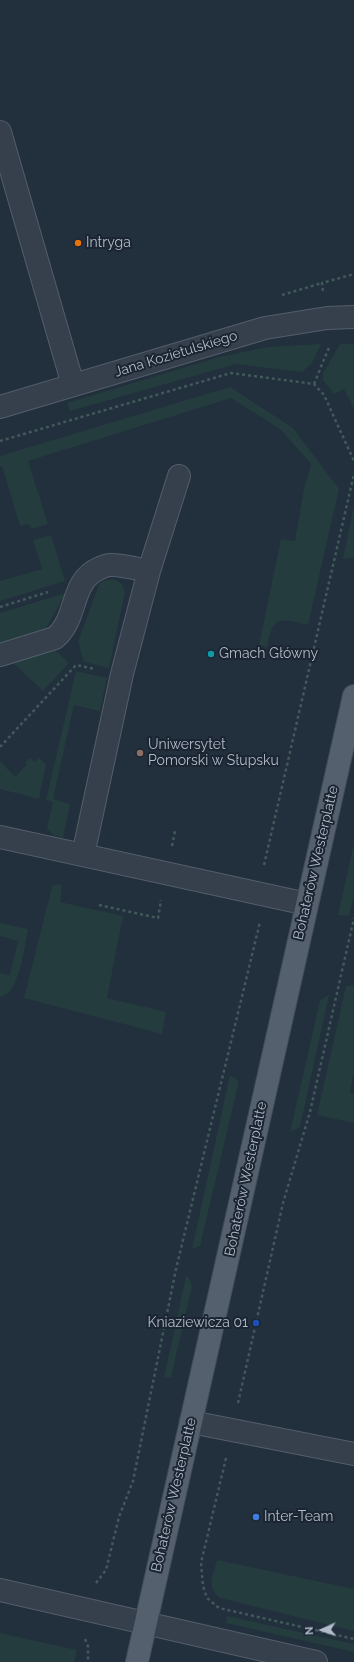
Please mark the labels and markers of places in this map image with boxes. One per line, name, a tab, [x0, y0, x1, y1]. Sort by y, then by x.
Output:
place label: Intryga	[86, 235, 131, 251]
marker: Intryga	[73, 238, 83, 248]
place label: Gmach Główny	[219, 646, 318, 662]
marker: Gmach Główny	[206, 649, 216, 659]
place label: Uniwersytet Pomorski w Słupsku	[148, 737, 279, 770]
marker: Uniwersytet Pomorski w Słupsku	[135, 748, 145, 758]
place label: Kniaziewicza 01	[147, 1315, 248, 1331]
marker: Kniaziewicza 01	[251, 1318, 261, 1328]
place label: Inter-Team	[264, 1509, 333, 1525]
marker: Inter-Team	[251, 1512, 261, 1522]

